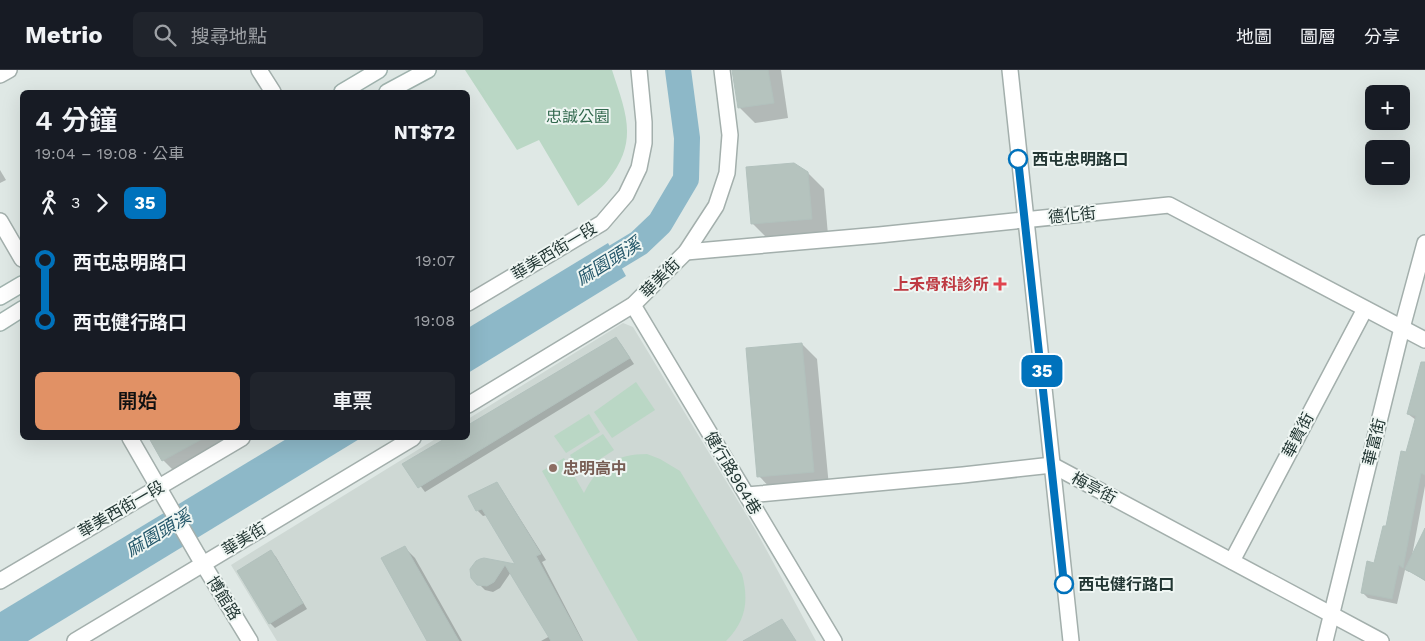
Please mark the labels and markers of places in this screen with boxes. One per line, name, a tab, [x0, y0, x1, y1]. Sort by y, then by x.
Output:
marker: 西屯忠明路口	[1008, 149, 1028, 169]
place label: 西屯忠明路口	[1032, 150, 1128, 169]
place label: 上禾骨科診所	[893, 275, 989, 294]
marker: 上禾骨科診所	[993, 277, 1007, 291]
place label: 忠明高中	[563, 459, 627, 478]
marker: 忠明高中	[547, 462, 559, 474]
marker: 西屯健行路口	[1054, 574, 1074, 594]
place label: 西屯健行路口	[1078, 575, 1174, 594]

